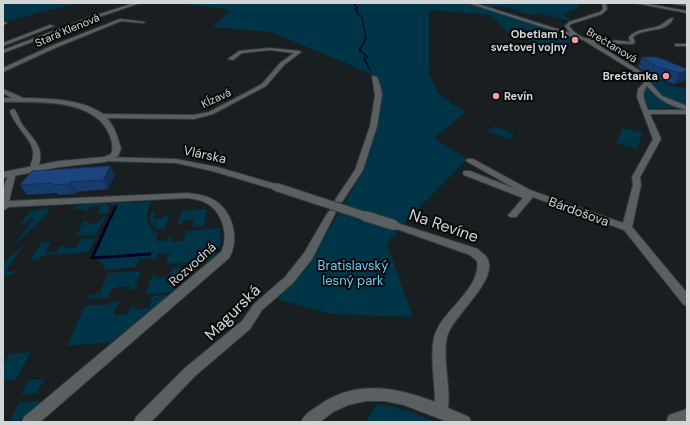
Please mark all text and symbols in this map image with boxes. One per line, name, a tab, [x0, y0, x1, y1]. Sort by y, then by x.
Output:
street label: Stará Klenová	[33, 10, 101, 50]
street label: Brečtanová	[584, 24, 640, 66]
place label: Obetiam 1. svetovej vojny	[491, 27, 567, 54]
marker: Obetiam 1. svetovej vojny	[570, 35, 580, 45]
place label: Brečtanka	[603, 69, 658, 83]
marker: Brečtanka	[661, 71, 671, 81]
street label: Kĺzavá	[199, 85, 233, 111]
place label: Revín	[504, 89, 533, 103]
marker: Revín	[491, 91, 501, 101]
street label: Vlárska	[182, 142, 228, 167]
street label: Bárdošova	[546, 193, 611, 230]
street label: Na Revíne	[406, 204, 481, 247]
street label: Rozvodná	[165, 239, 220, 290]
park label: Bratislavský lesný park	[318, 257, 388, 289]
street label: Magurská	[200, 280, 265, 345]

